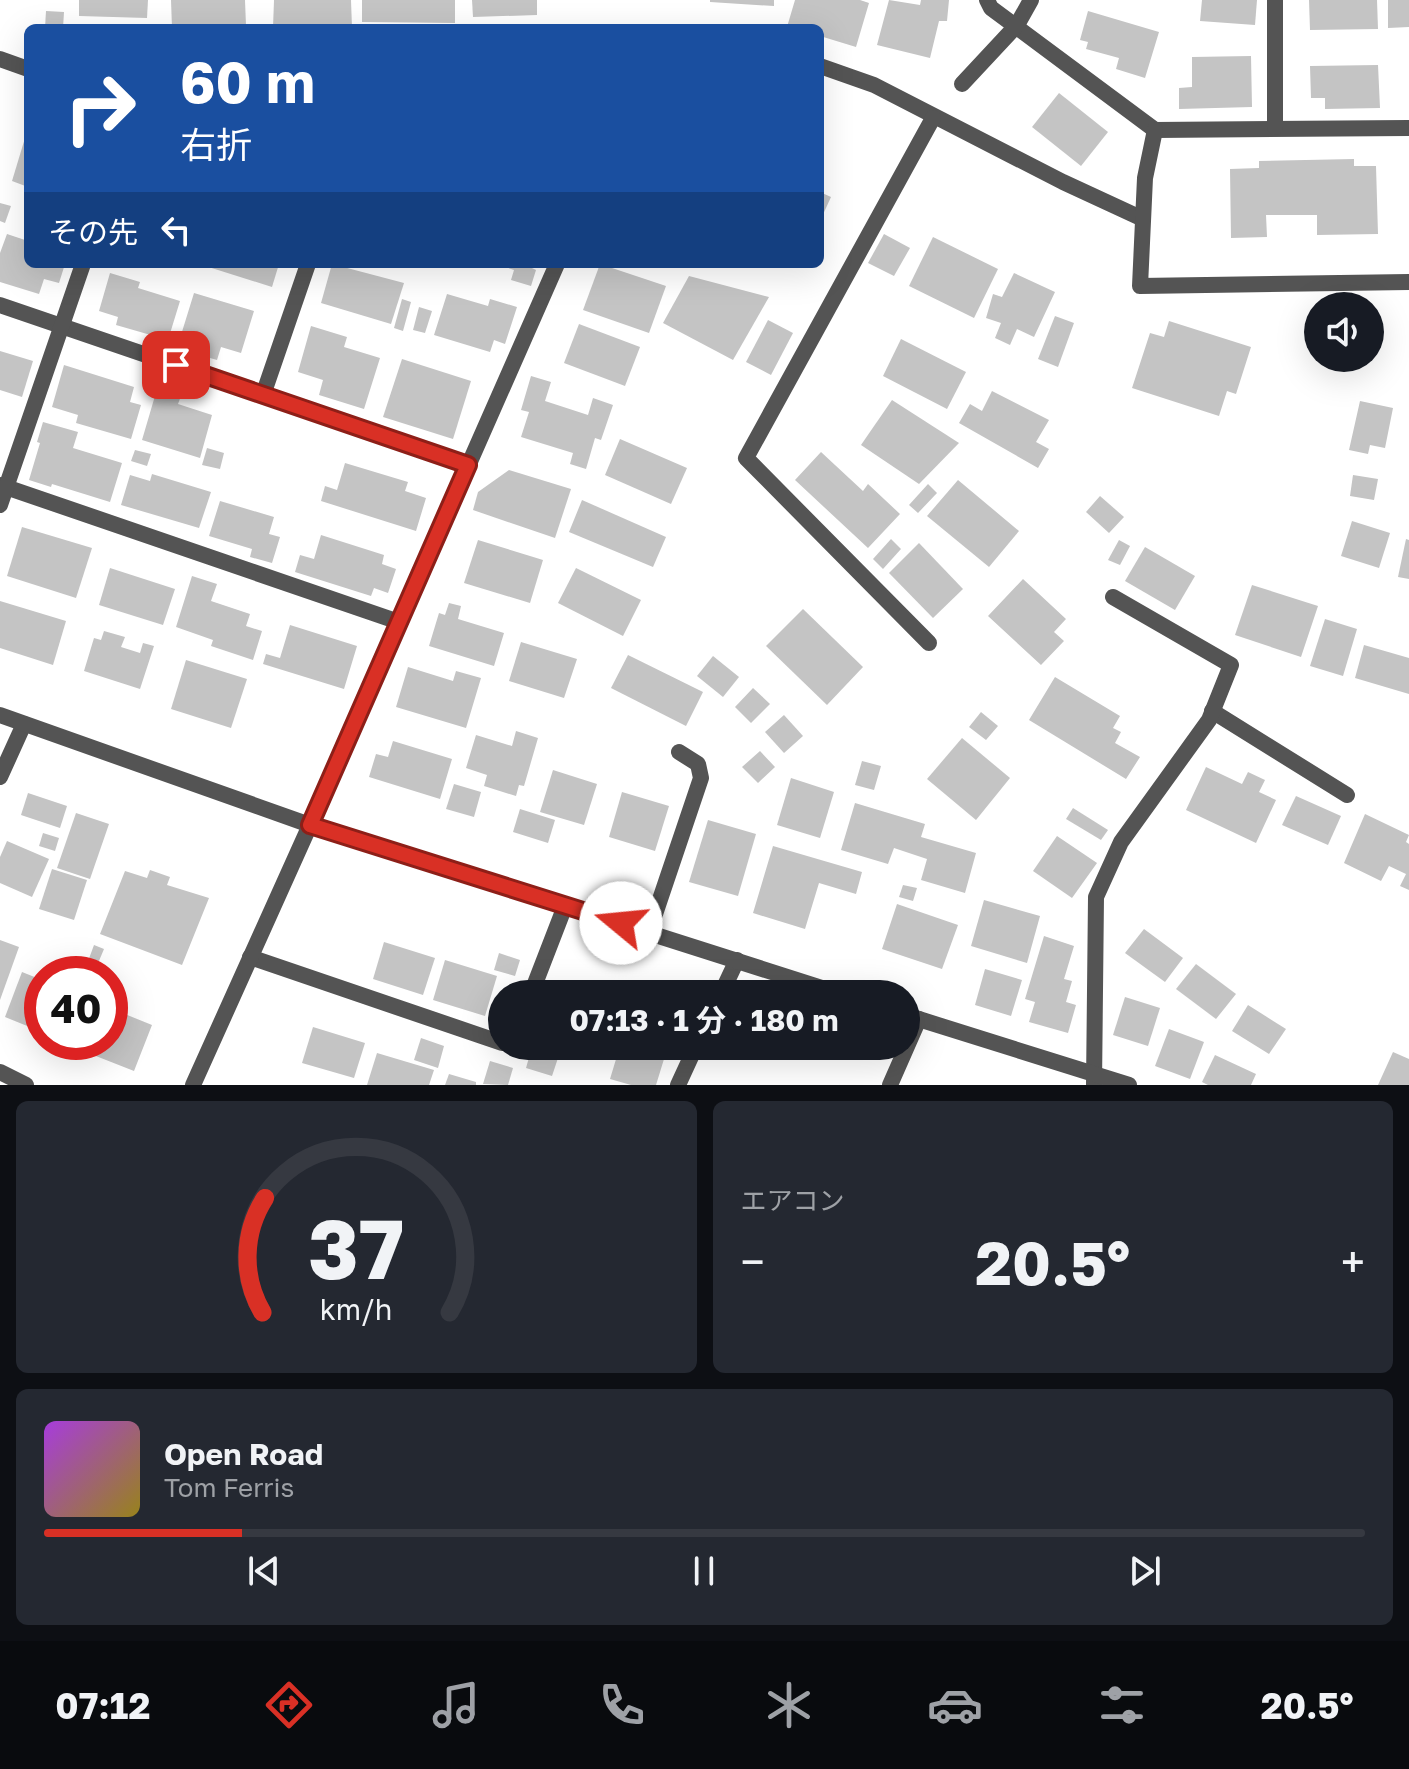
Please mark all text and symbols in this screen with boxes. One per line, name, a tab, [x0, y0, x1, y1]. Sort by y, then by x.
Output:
text: 60 m	[180, 48, 315, 115]
icon: right	[48, 56, 152, 160]
text: 右折	[180, 123, 252, 166]
icon: left	[154, 208, 198, 252]
text: その先	[48, 214, 138, 250]
map controls	[1304, 292, 1384, 372]
button: sound	[1304, 292, 1384, 372]
pin	[142, 331, 210, 399]
icon: arrive	[154, 343, 198, 387]
position arrow	[579, 881, 663, 965]
speed limit sign: 40	[24, 956, 128, 1060]
text: 07:13 · 1 分 · 180 m	[569, 1002, 839, 1038]
text: エアコン	[741, 1185, 845, 1216]
text: 37	[308, 1197, 404, 1297]
text: 20.5°	[975, 1226, 1130, 1298]
text: −	[741, 1235, 765, 1288]
text: +	[1341, 1235, 1365, 1288]
text: km/h	[320, 1292, 393, 1326]
text: Open Road	[164, 1436, 323, 1472]
text: Tom Ferris	[164, 1472, 294, 1503]
icon: previous	[242, 1549, 286, 1593]
icon: pause	[682, 1549, 726, 1593]
icon: next	[1123, 1549, 1167, 1593]
icon: directions	[261, 1677, 317, 1733]
icon: music	[428, 1677, 484, 1733]
icon: phone	[594, 1677, 650, 1733]
icon: climate	[761, 1677, 817, 1733]
icon: car	[927, 1677, 983, 1733]
icon: filters	[1094, 1677, 1150, 1733]
text: 07:12	[55, 1684, 150, 1727]
text: 20.5°	[1261, 1684, 1354, 1727]

